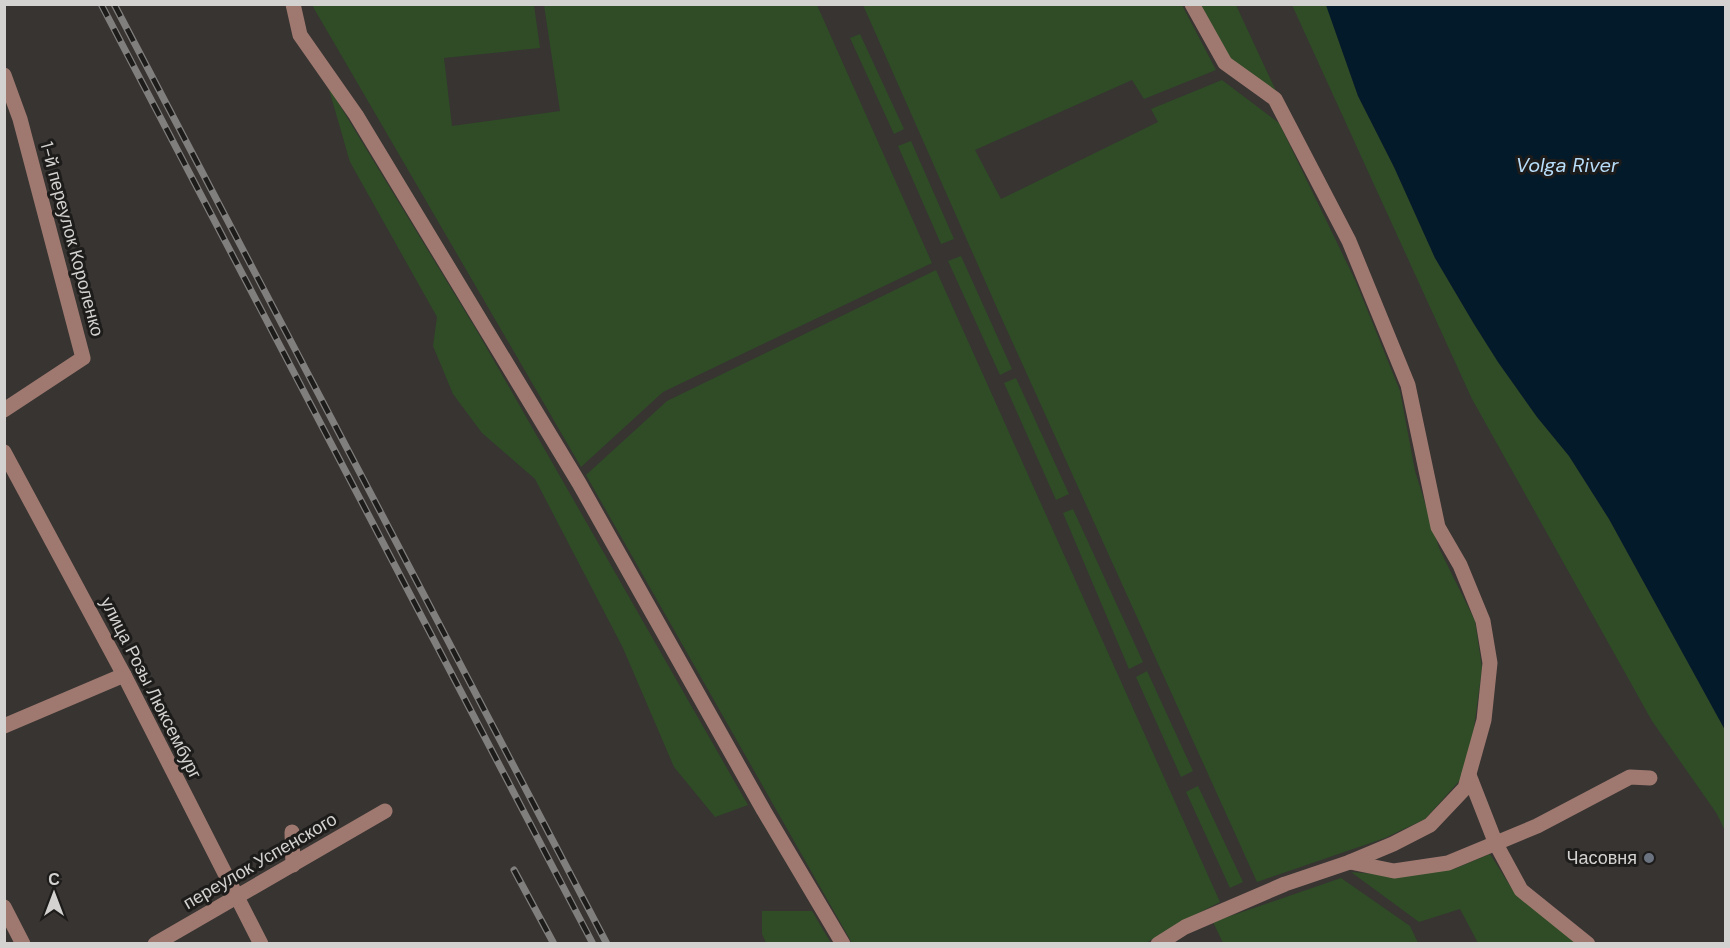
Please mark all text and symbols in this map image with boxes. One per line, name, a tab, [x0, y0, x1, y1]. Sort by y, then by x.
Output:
street label: 1-й переулок Короленко	[34, 139, 110, 339]
water label: Volga River	[1516, 152, 1619, 178]
street label: улица Розы Люксембург	[95, 593, 208, 783]
street label: переулок Успенского	[179, 807, 341, 915]
place label: Часовня	[1567, 846, 1637, 870]
marker: Часовня	[1642, 851, 1656, 865]
north arrow	[24, 864, 84, 924]
text: С	[48, 869, 60, 890]

